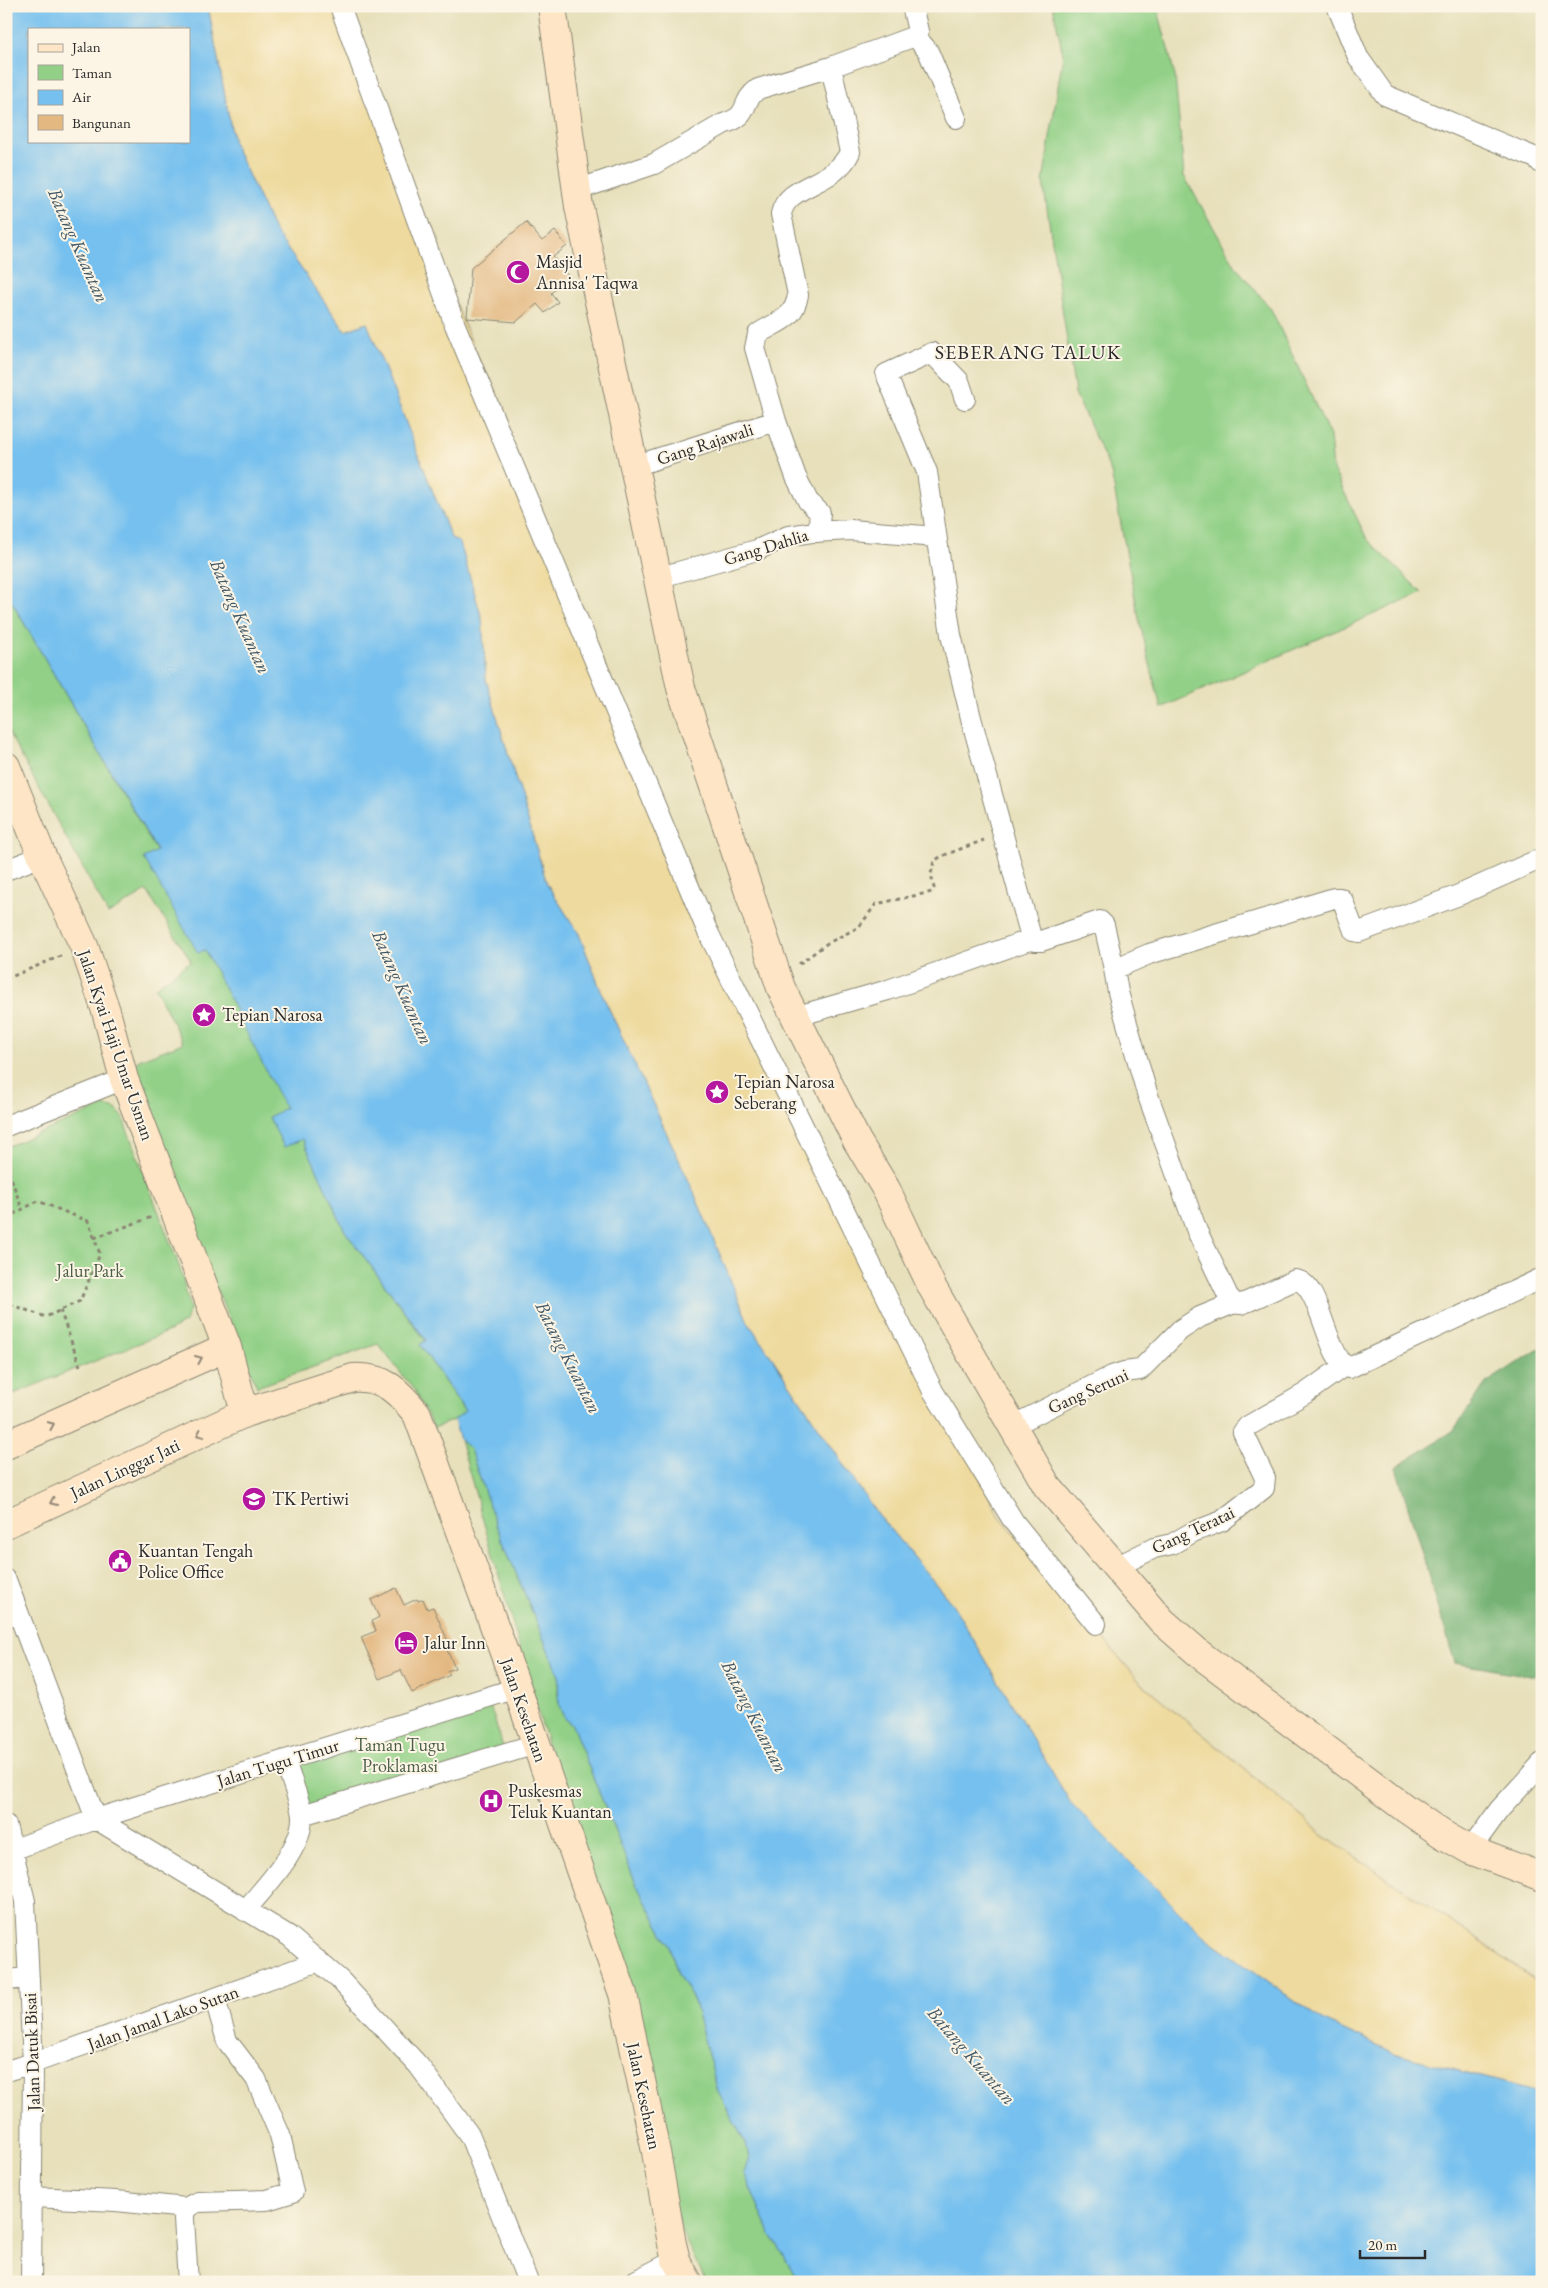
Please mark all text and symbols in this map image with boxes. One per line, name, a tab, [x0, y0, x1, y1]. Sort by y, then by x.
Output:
legend	[28, 28, 190, 142]
text: Jalan	[70, 37, 101, 56]
text: Taman	[72, 63, 112, 82]
text: Air	[71, 87, 91, 106]
text: Bangunan	[72, 113, 131, 132]
water label: Batang Kuantan	[42, 183, 115, 306]
place label: Masjid Annisa' Taqwa	[535, 250, 639, 294]
mosque icon: Masjid Annisa' Taqwa	[505, 259, 531, 285]
district label: SEBERANG TALUK	[935, 339, 1121, 365]
street label: Gang Rajawali	[654, 417, 756, 470]
street label: Gang Dahlia	[721, 523, 812, 570]
water label: Batang Kuantan	[204, 554, 277, 677]
water label: Batang Kuantan	[366, 925, 439, 1048]
street label: Jalan Kyai Haji Umar Usman	[72, 944, 160, 1144]
place icon: Tepian Narosa	[191, 1002, 217, 1028]
place label: Tepian Narosa	[222, 1003, 323, 1026]
place label: Tepian Narosa Seberang	[734, 1070, 835, 1114]
place icon: Tepian Narosa Seberang	[704, 1079, 730, 1105]
park label: Jalur Park	[54, 1259, 124, 1282]
water label: Batang Kuantan	[529, 1296, 608, 1418]
one-way arrow	[194, 1355, 203, 1366]
street label: Gang Seruni	[1044, 1362, 1132, 1419]
one-way arrow	[46, 1420, 55, 1431]
one-way arrow	[196, 1427, 205, 1438]
street label: Jalan Linggar Jati	[65, 1433, 184, 1505]
school or university icon: TK Pertiwi	[241, 1486, 267, 1512]
place label: TK Pertiwi	[272, 1487, 349, 1510]
one-way arrow	[49, 1496, 58, 1507]
street label: Gang Teratai	[1148, 1500, 1238, 1559]
place label: Kuantan Tengah Police Office	[138, 1539, 253, 1583]
public building icon: Kuantan Tengah Police Office	[107, 1548, 133, 1574]
hotel icon: Jalur Inn	[393, 1630, 419, 1656]
place label: Jalur Inn	[422, 1631, 486, 1654]
street label: Jalan Kesehatan	[495, 1653, 553, 1765]
water label: Batang Kuantan	[715, 1655, 794, 1777]
street label: Jalan Tugu Timur	[212, 1733, 342, 1793]
park label: Taman Tugu Proklamasi	[355, 1733, 446, 1777]
place label: Puskesmas Teluk Kuantan	[508, 1779, 612, 1823]
hospital icon: Puskesmas Teluk Kuantan	[478, 1788, 504, 1814]
street label: Jalan Jamal Lako Sutan	[82, 1979, 242, 2056]
street label: Jalan Datuk Bisai	[18, 1992, 45, 2113]
water label: Batang Kuantan	[921, 2000, 1021, 2110]
street label: Jalan Kesehatan	[622, 2038, 667, 2152]
scale bar	[1360, 2228, 1426, 2260]
text: 20 m	[1368, 2235, 1397, 2254]

